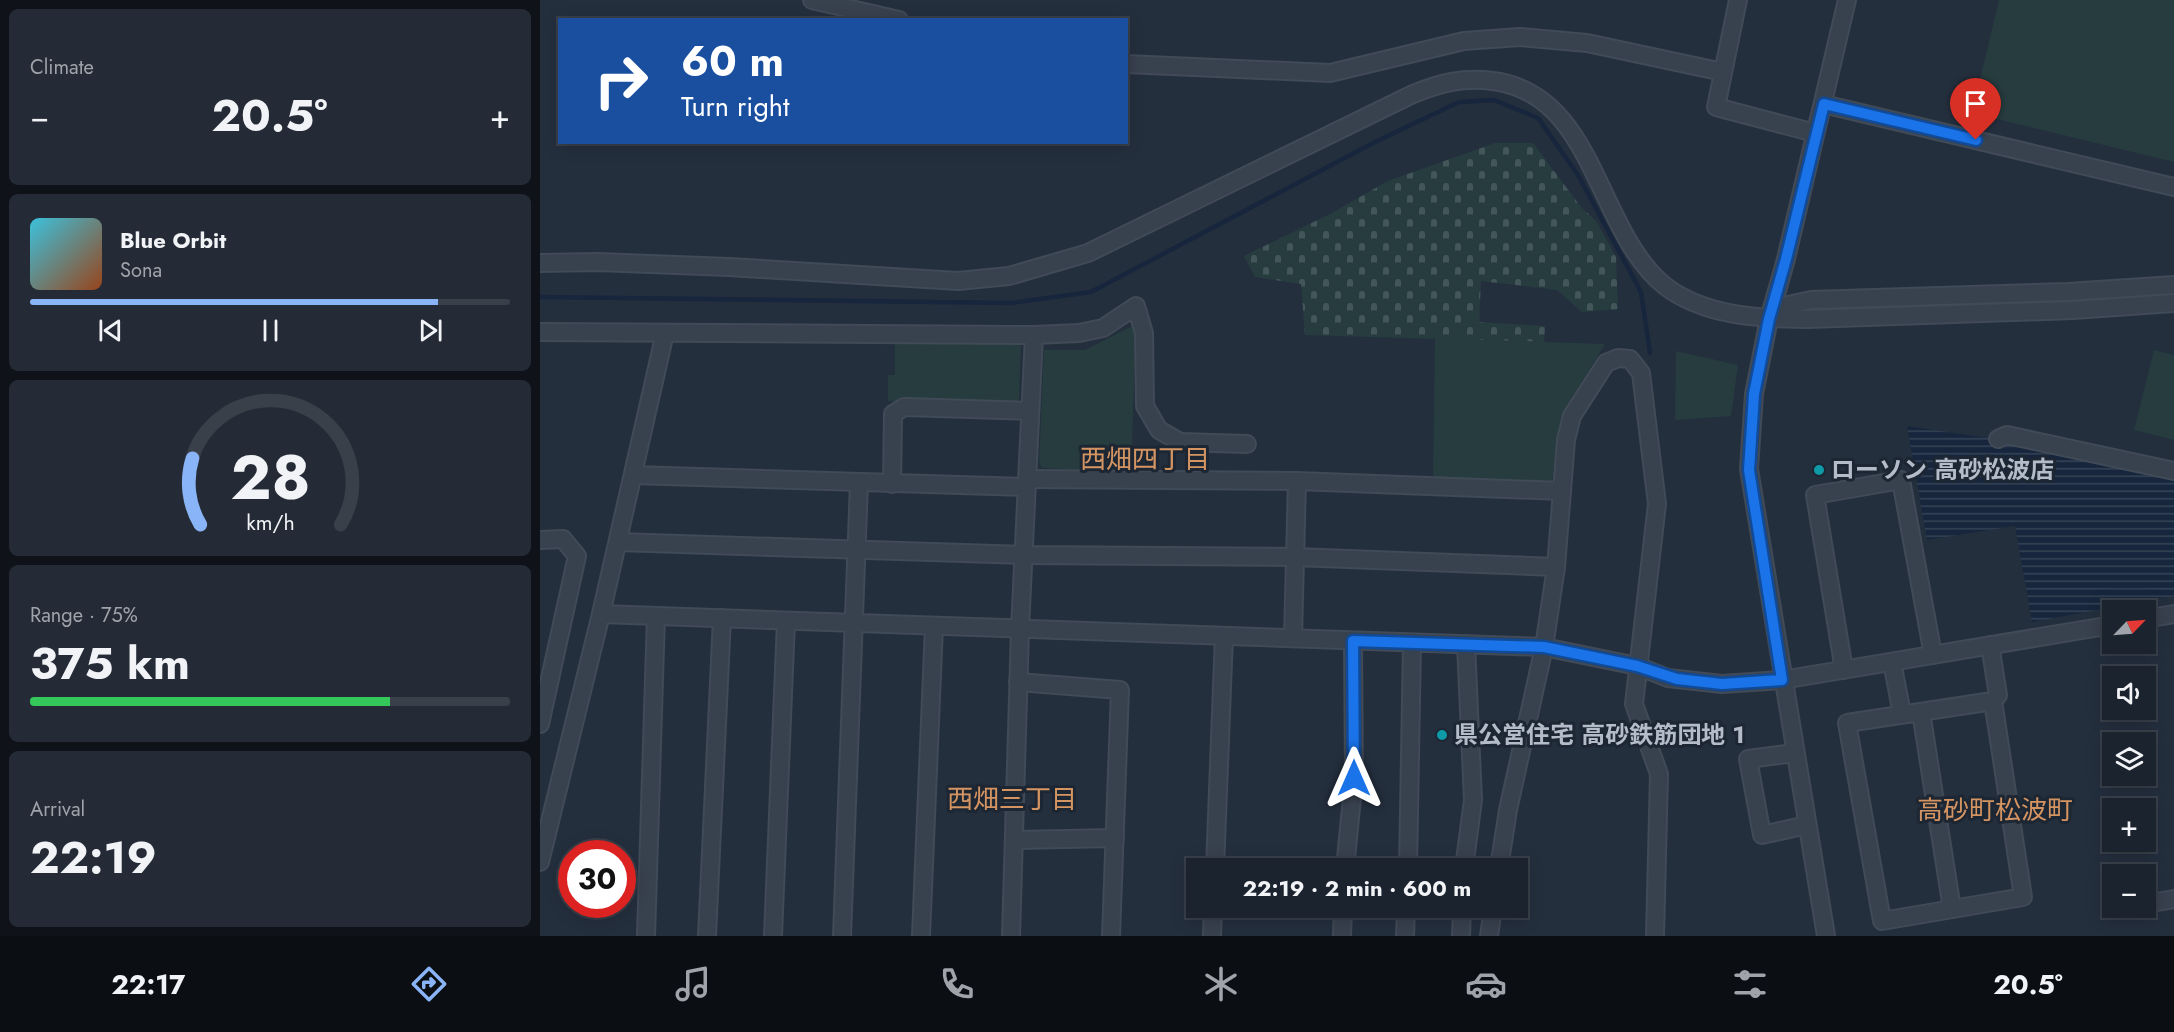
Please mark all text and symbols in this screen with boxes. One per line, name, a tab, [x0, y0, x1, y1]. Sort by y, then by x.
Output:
text: 60 m	[681, 31, 784, 92]
icon: right	[582, 42, 660, 120]
text: Climate	[30, 53, 94, 82]
pin	[1950, 78, 2001, 140]
text: 20.5°	[211, 83, 328, 148]
text: Turn right	[681, 87, 789, 126]
icon: arrive	[1959, 87, 1992, 120]
text: −	[30, 93, 49, 140]
text: +	[490, 93, 510, 140]
text: Blue Orbit	[120, 224, 226, 256]
text: Sona	[120, 256, 162, 285]
icon: previous	[94, 314, 127, 347]
icon: pause	[254, 314, 287, 347]
icon: next	[414, 314, 447, 347]
text: 28	[230, 432, 310, 522]
district label: 西畑四丁目	[1080, 440, 1210, 478]
place label: ローソン 高砂松波店	[1831, 452, 2054, 487]
marker: ローソン 高砂松波店	[1812, 463, 1826, 477]
text: km/h	[246, 507, 294, 538]
north arrow	[2102, 600, 2156, 654]
map controls	[2102, 600, 2156, 918]
text: Range · 75%	[30, 601, 138, 630]
text: 375 km	[30, 631, 190, 696]
button: sound	[2102, 666, 2156, 720]
place label: 県公営住宅 高砂鉄筋団地 1	[1454, 717, 1745, 752]
marker: 県公営住宅 高砂鉄筋団地 1	[1435, 728, 1449, 742]
button: layers	[2102, 732, 2156, 786]
position arrow	[1322, 746, 1386, 810]
district label: 西畑三丁目	[947, 780, 1077, 818]
district label: 高砂町松波町	[1917, 791, 2073, 829]
text: Arrival	[30, 795, 85, 824]
button: +	[2102, 798, 2156, 852]
text: 22:19	[30, 825, 157, 890]
speed limit sign: 30	[558, 840, 636, 918]
button: −	[2102, 864, 2156, 918]
text: 22:19 · 2 min · 600 m	[1243, 872, 1471, 904]
icon: directions	[408, 963, 450, 1005]
icon: music	[672, 963, 714, 1005]
icon: phone	[936, 963, 978, 1005]
icon: climate	[1200, 963, 1242, 1005]
icon: car	[1465, 963, 1507, 1005]
icon: filters	[1729, 963, 1771, 1005]
text: 22:17	[111, 965, 185, 1004]
text: 20.5°	[1993, 965, 2063, 1004]

